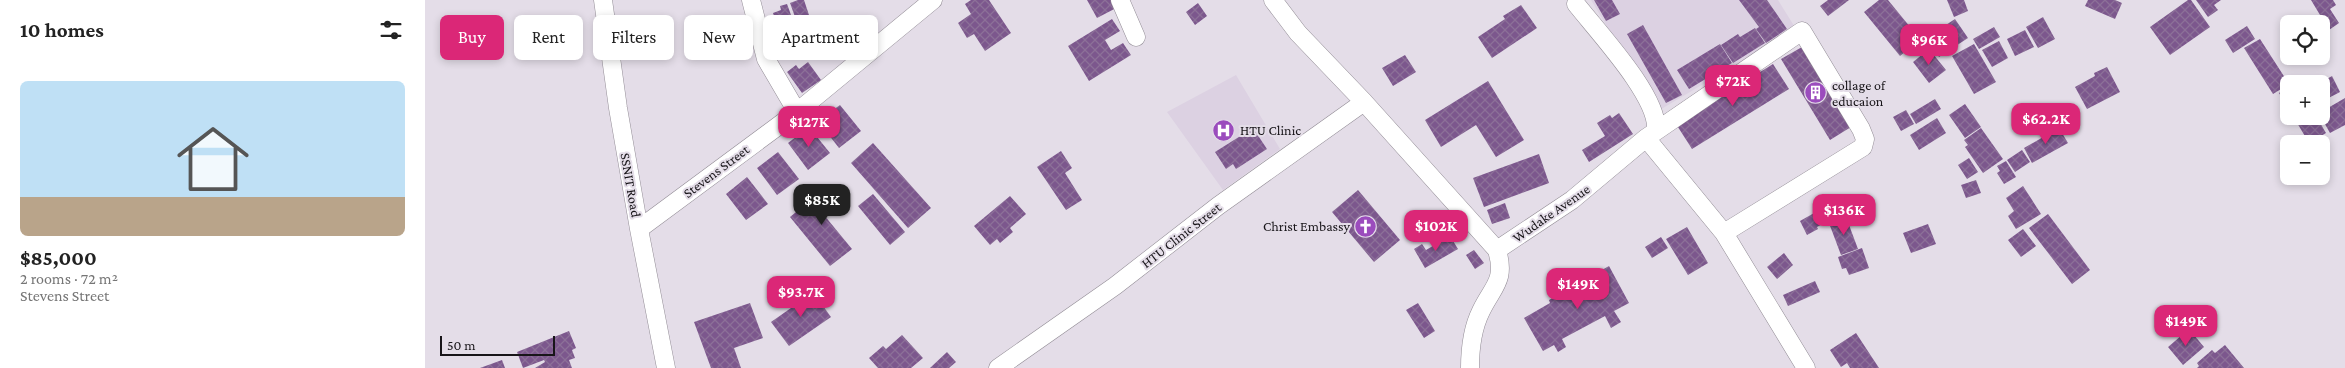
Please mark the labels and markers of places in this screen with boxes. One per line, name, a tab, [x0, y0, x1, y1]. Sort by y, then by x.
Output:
pin: $96K	[1899, 23, 1959, 66]
pin: $72K	[1703, 64, 1763, 107]
place label: collage of educaion	[1832, 77, 1886, 109]
building icon: collage of educaion	[1804, 81, 1828, 105]
pin: $62.2K	[2005, 102, 2087, 145]
pin: $127K	[774, 106, 844, 148]
hospital icon: HTU Clinic	[1212, 118, 1236, 142]
place label: HTU Clinic	[1240, 122, 1301, 138]
pin: $85K	[792, 184, 852, 226]
pin: $136K	[1809, 194, 1879, 236]
pin: $102K	[1401, 210, 1471, 252]
church icon: Christ Embassy	[1354, 214, 1378, 238]
place label: Christ Embassy	[1263, 218, 1351, 234]
pin: $149K	[1543, 268, 1613, 310]
pin: $93.7K	[760, 276, 842, 318]
pin: $149K	[2151, 304, 2221, 347]

